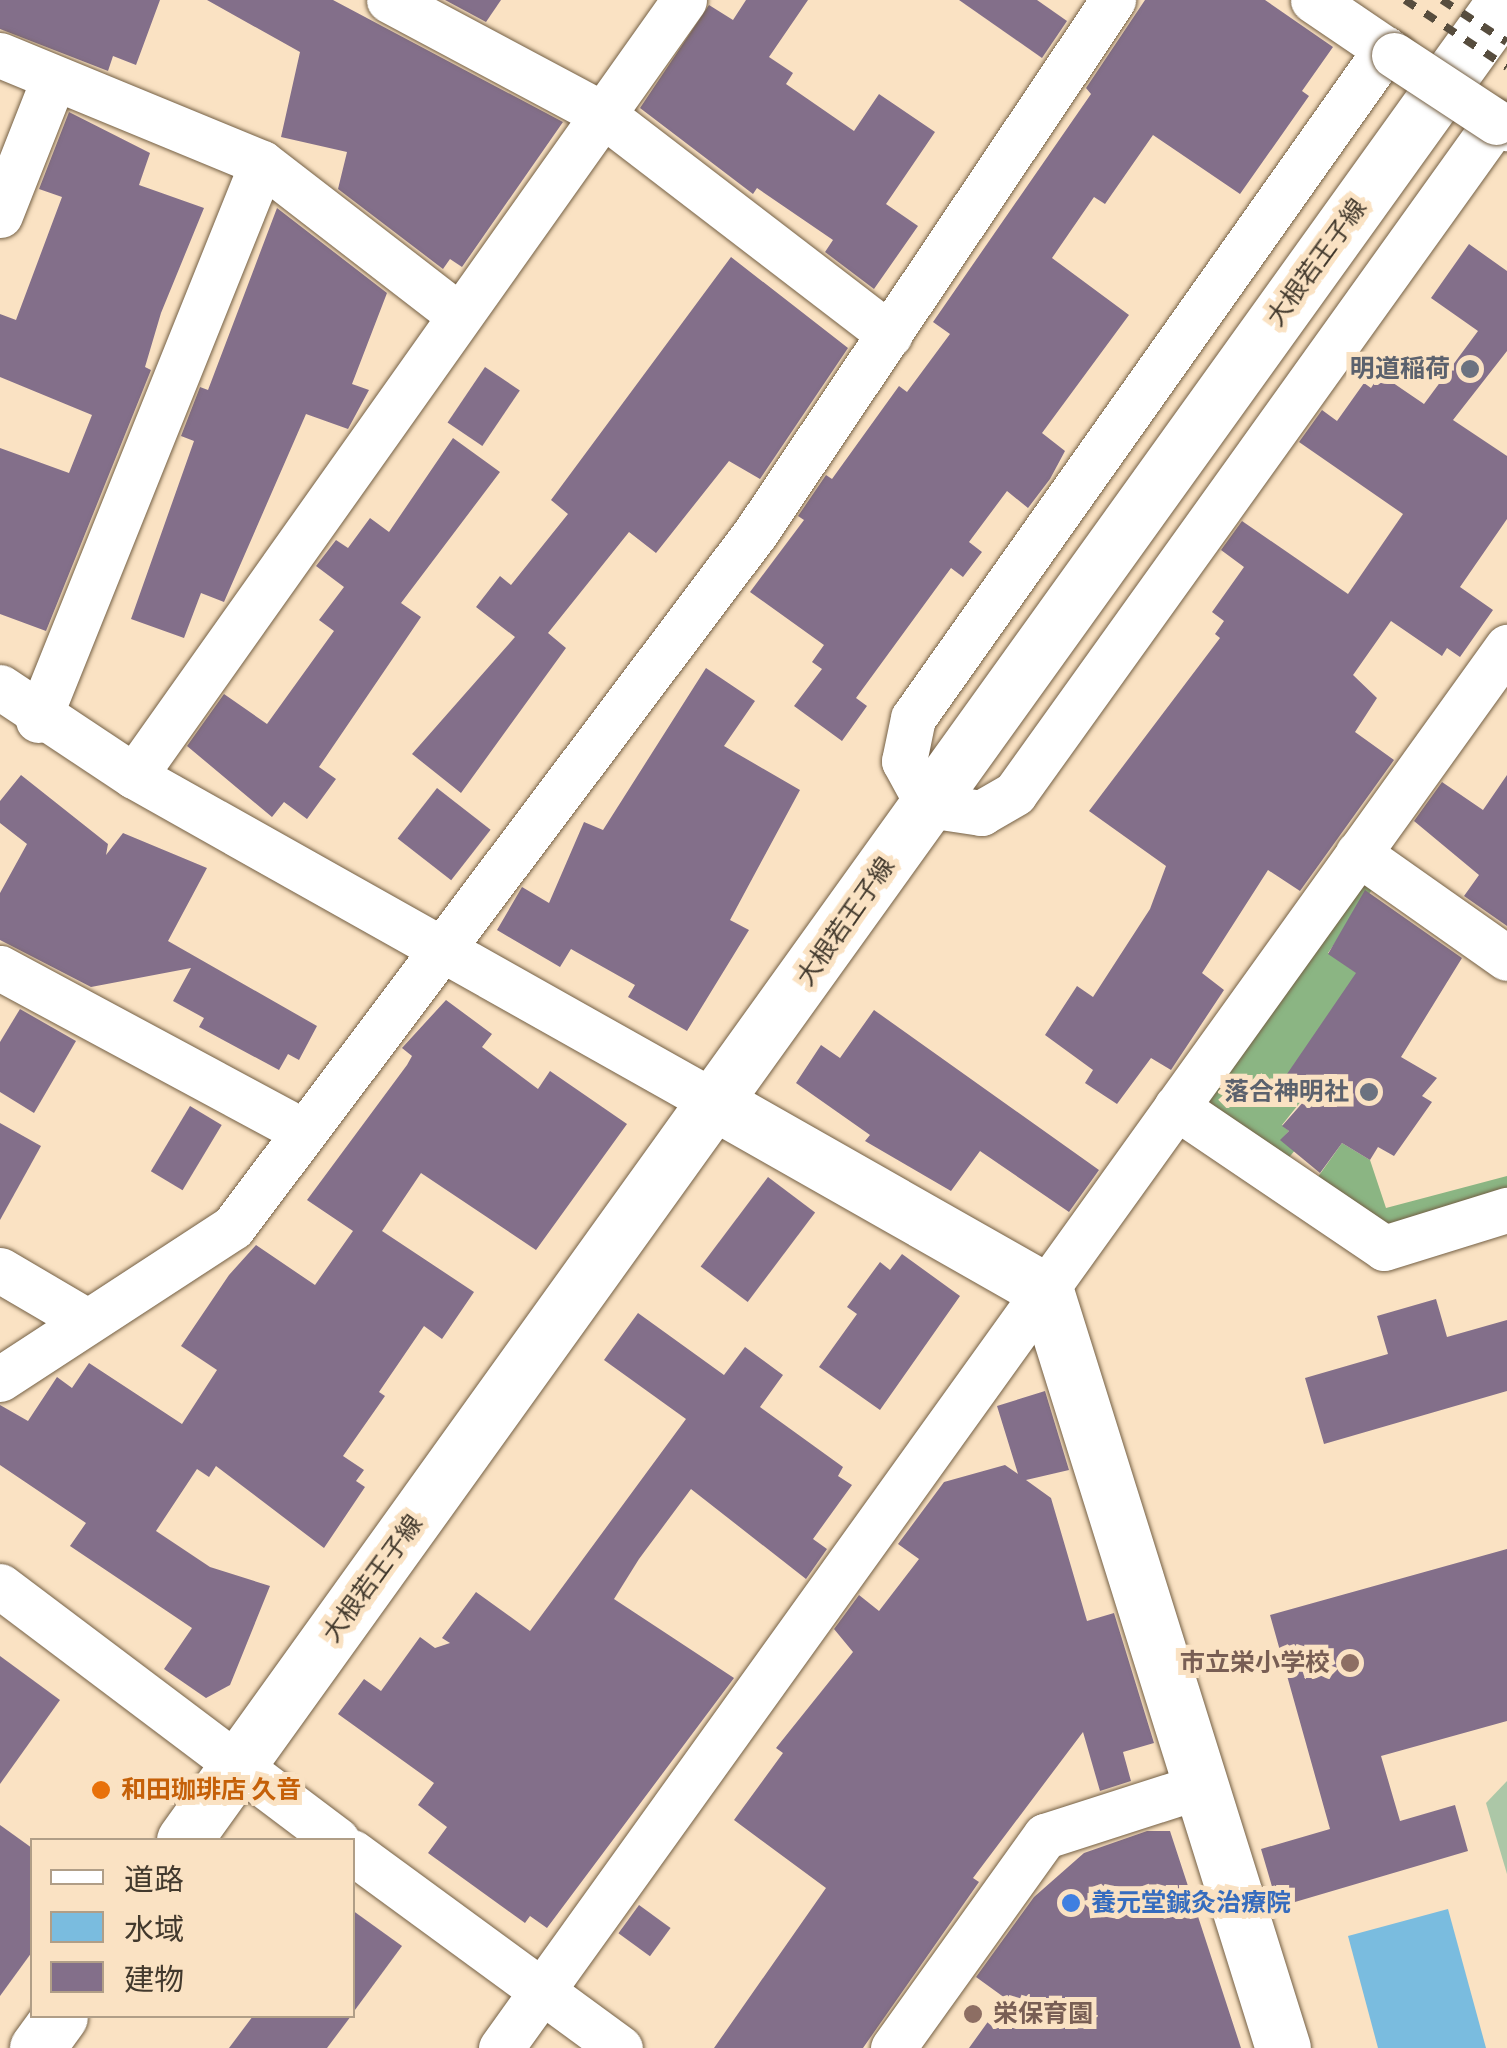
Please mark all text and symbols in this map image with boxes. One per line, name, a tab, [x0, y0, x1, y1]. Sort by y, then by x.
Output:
street label: 大根若王子線	[1261, 194, 1373, 332]
place label: 明道稲荷	[1350, 354, 1450, 384]
marker: 明道稲荷	[1459, 358, 1481, 380]
street label: 大根若王子線	[791, 852, 901, 992]
place label: 落合神明社	[1224, 1077, 1349, 1107]
marker: 落合神明社	[1358, 1081, 1380, 1103]
street label: 大根若王子線	[317, 1510, 429, 1648]
place label: 市立栄小学校	[1180, 1648, 1330, 1678]
marker: 市立栄小学校	[1339, 1652, 1361, 1674]
place label: 和田珈琲店 久音	[121, 1775, 301, 1805]
marker: 和田珈琲店 久音	[90, 1779, 112, 1801]
legend	[30, 1838, 355, 2018]
text: 道路	[124, 1862, 184, 1898]
place label: 養元堂鍼灸治療院	[1091, 1888, 1291, 1918]
marker: 養元堂鍼灸治療院	[1060, 1892, 1082, 1914]
text: 水域	[124, 1912, 184, 1948]
text: 建物	[124, 1962, 184, 1998]
place label: 栄保育園	[993, 1999, 1093, 2029]
marker: 栄保育園	[962, 2003, 984, 2025]

